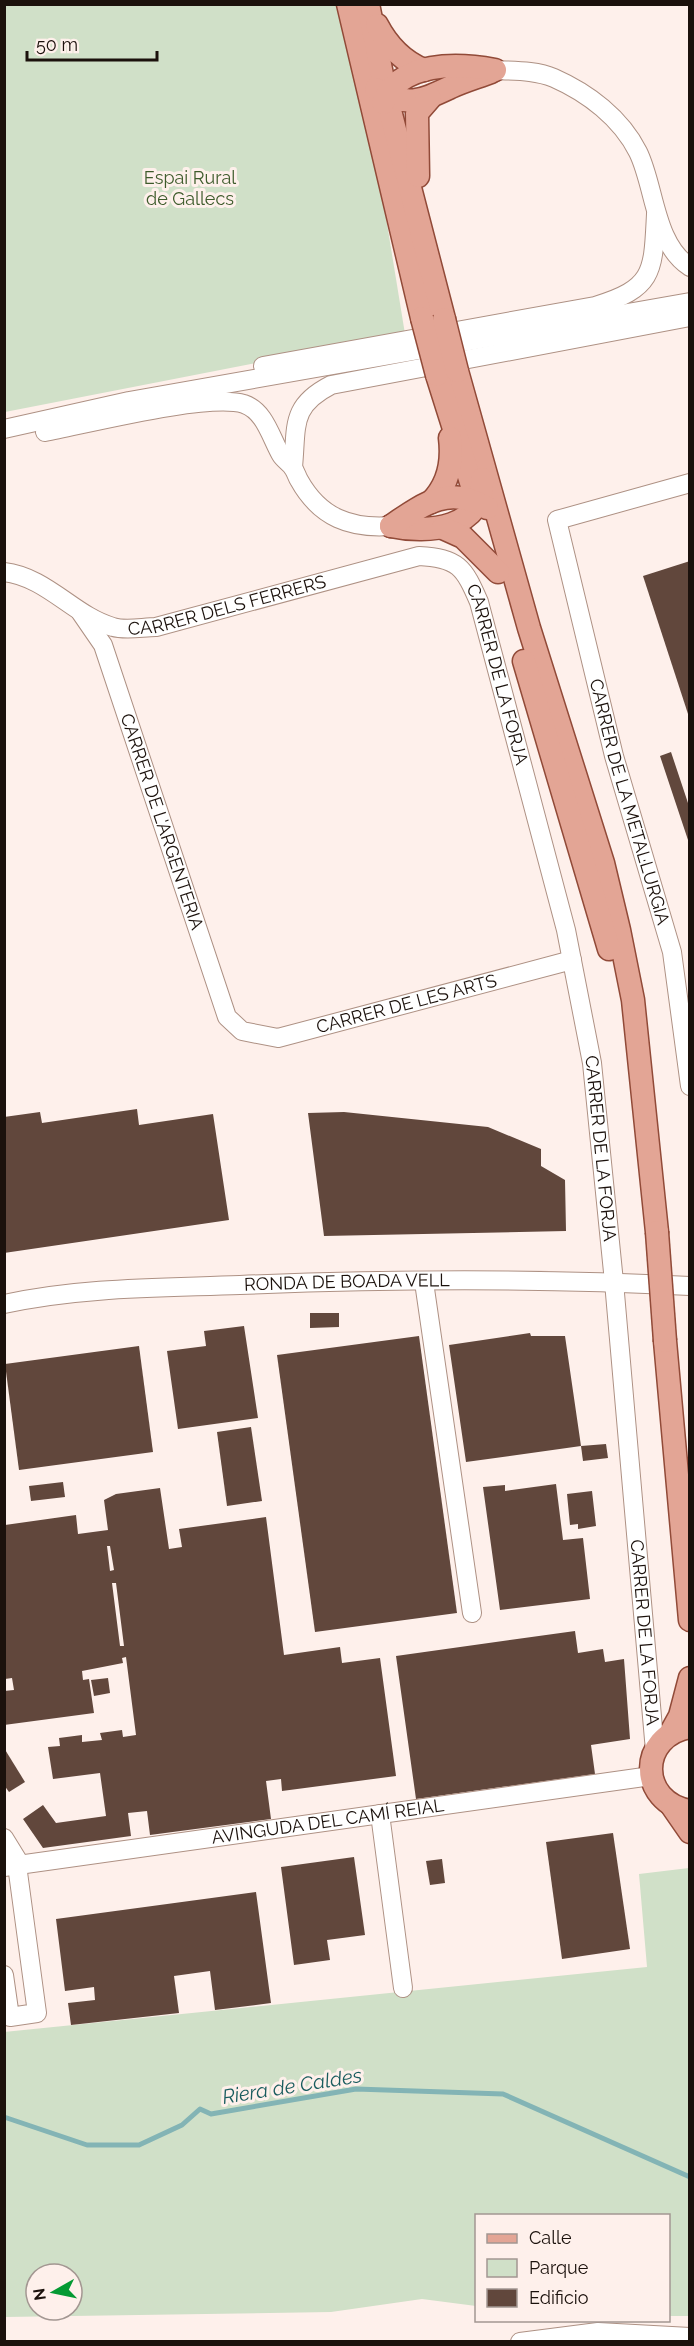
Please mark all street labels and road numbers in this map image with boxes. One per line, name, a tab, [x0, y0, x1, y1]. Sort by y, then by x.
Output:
street label: CARRER DELS FERRERS	[127, 571, 328, 639]
street label: CARRER DE LA FORJA	[462, 580, 533, 767]
street label: CARRER DE LA METAL·LURGIA	[586, 676, 674, 927]
street label: CARRER DE L'ARGENTERIA	[117, 711, 208, 932]
street label: CARRER DE LES ARTS	[314, 969, 499, 1037]
street label: CARRER DE LA FORJA	[581, 1054, 621, 1242]
street label: RONDA DE BOADA VELL	[244, 1269, 450, 1295]
street label: CARRER DE LA FORJA	[627, 1539, 664, 1726]
street label: AVINGUDA DEL CAMÍ REIAL	[210, 1794, 446, 1848]

